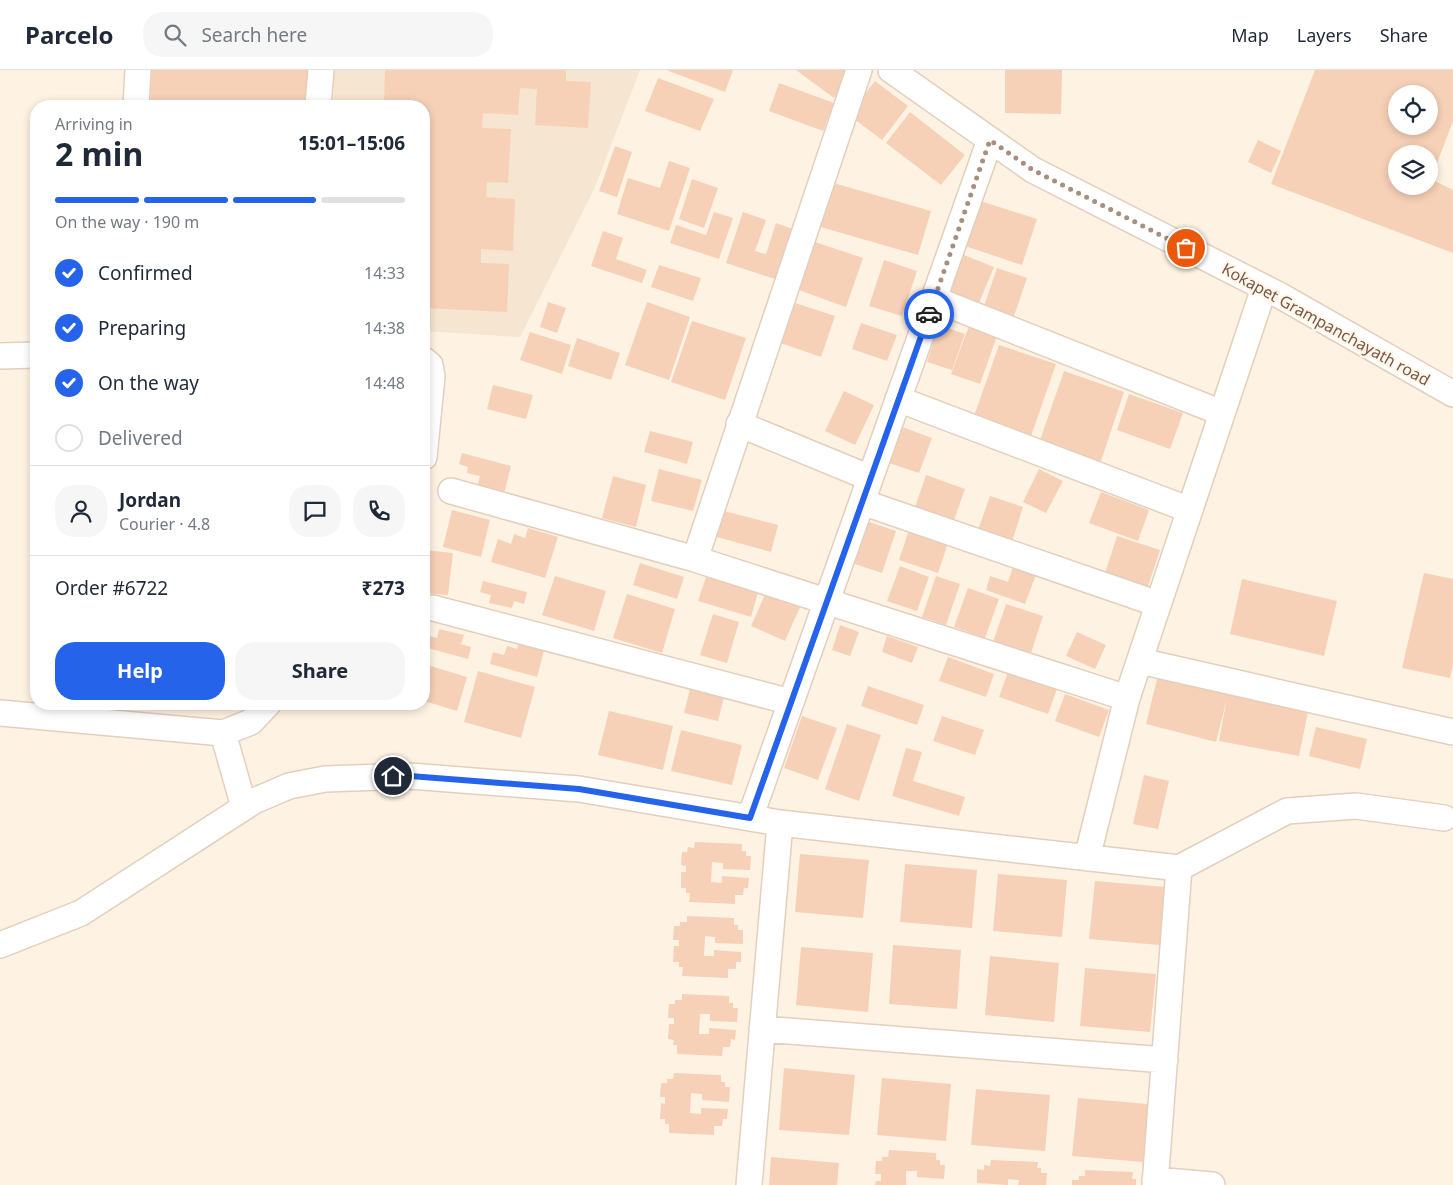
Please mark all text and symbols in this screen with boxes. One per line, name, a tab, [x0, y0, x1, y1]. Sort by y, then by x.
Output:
search box	[143, 12, 493, 57]
text: Parcelo	[25, 18, 113, 51]
icon: search	[161, 21, 189, 49]
text: Search here	[201, 22, 307, 48]
text: Map	[1231, 23, 1269, 47]
text: Layers	[1297, 23, 1352, 47]
text: Share	[1380, 23, 1428, 47]
map controls	[1388, 85, 1438, 195]
button: locate	[1388, 85, 1438, 135]
text: Arriving in	[55, 113, 133, 135]
text: 15:01–15:06	[298, 130, 405, 156]
text: 2 min	[55, 132, 143, 175]
button: layers	[1388, 145, 1438, 195]
text: On the way · 190 m	[55, 211, 199, 233]
pin	[1165, 227, 1207, 269]
icon: bag	[1172, 234, 1200, 262]
street label: Kokapet Grampanchayath road	[1218, 257, 1434, 391]
icon: check	[55, 259, 83, 287]
text: Confirmed	[98, 260, 193, 286]
text: 14:33	[364, 262, 405, 284]
courier	[904, 289, 954, 339]
icon: car	[915, 300, 943, 328]
icon: check	[55, 314, 83, 342]
text: Preparing	[98, 315, 186, 341]
text: 14:38	[364, 317, 405, 339]
icon: check	[55, 369, 83, 397]
text: On the way	[98, 370, 199, 396]
text: 14:48	[364, 372, 405, 394]
text: Delivered	[98, 425, 183, 451]
button: person	[55, 485, 107, 537]
button: chat	[289, 485, 341, 537]
button: phone	[353, 485, 405, 537]
text: Jordan	[119, 487, 181, 513]
text: Courier · 4.8	[119, 513, 210, 535]
text: Order #6722	[55, 575, 168, 601]
text: ₹273	[362, 575, 405, 601]
button: Help	[55, 642, 225, 700]
button: Share	[235, 642, 405, 700]
pin	[372, 755, 414, 797]
icon: home	[379, 762, 407, 790]

